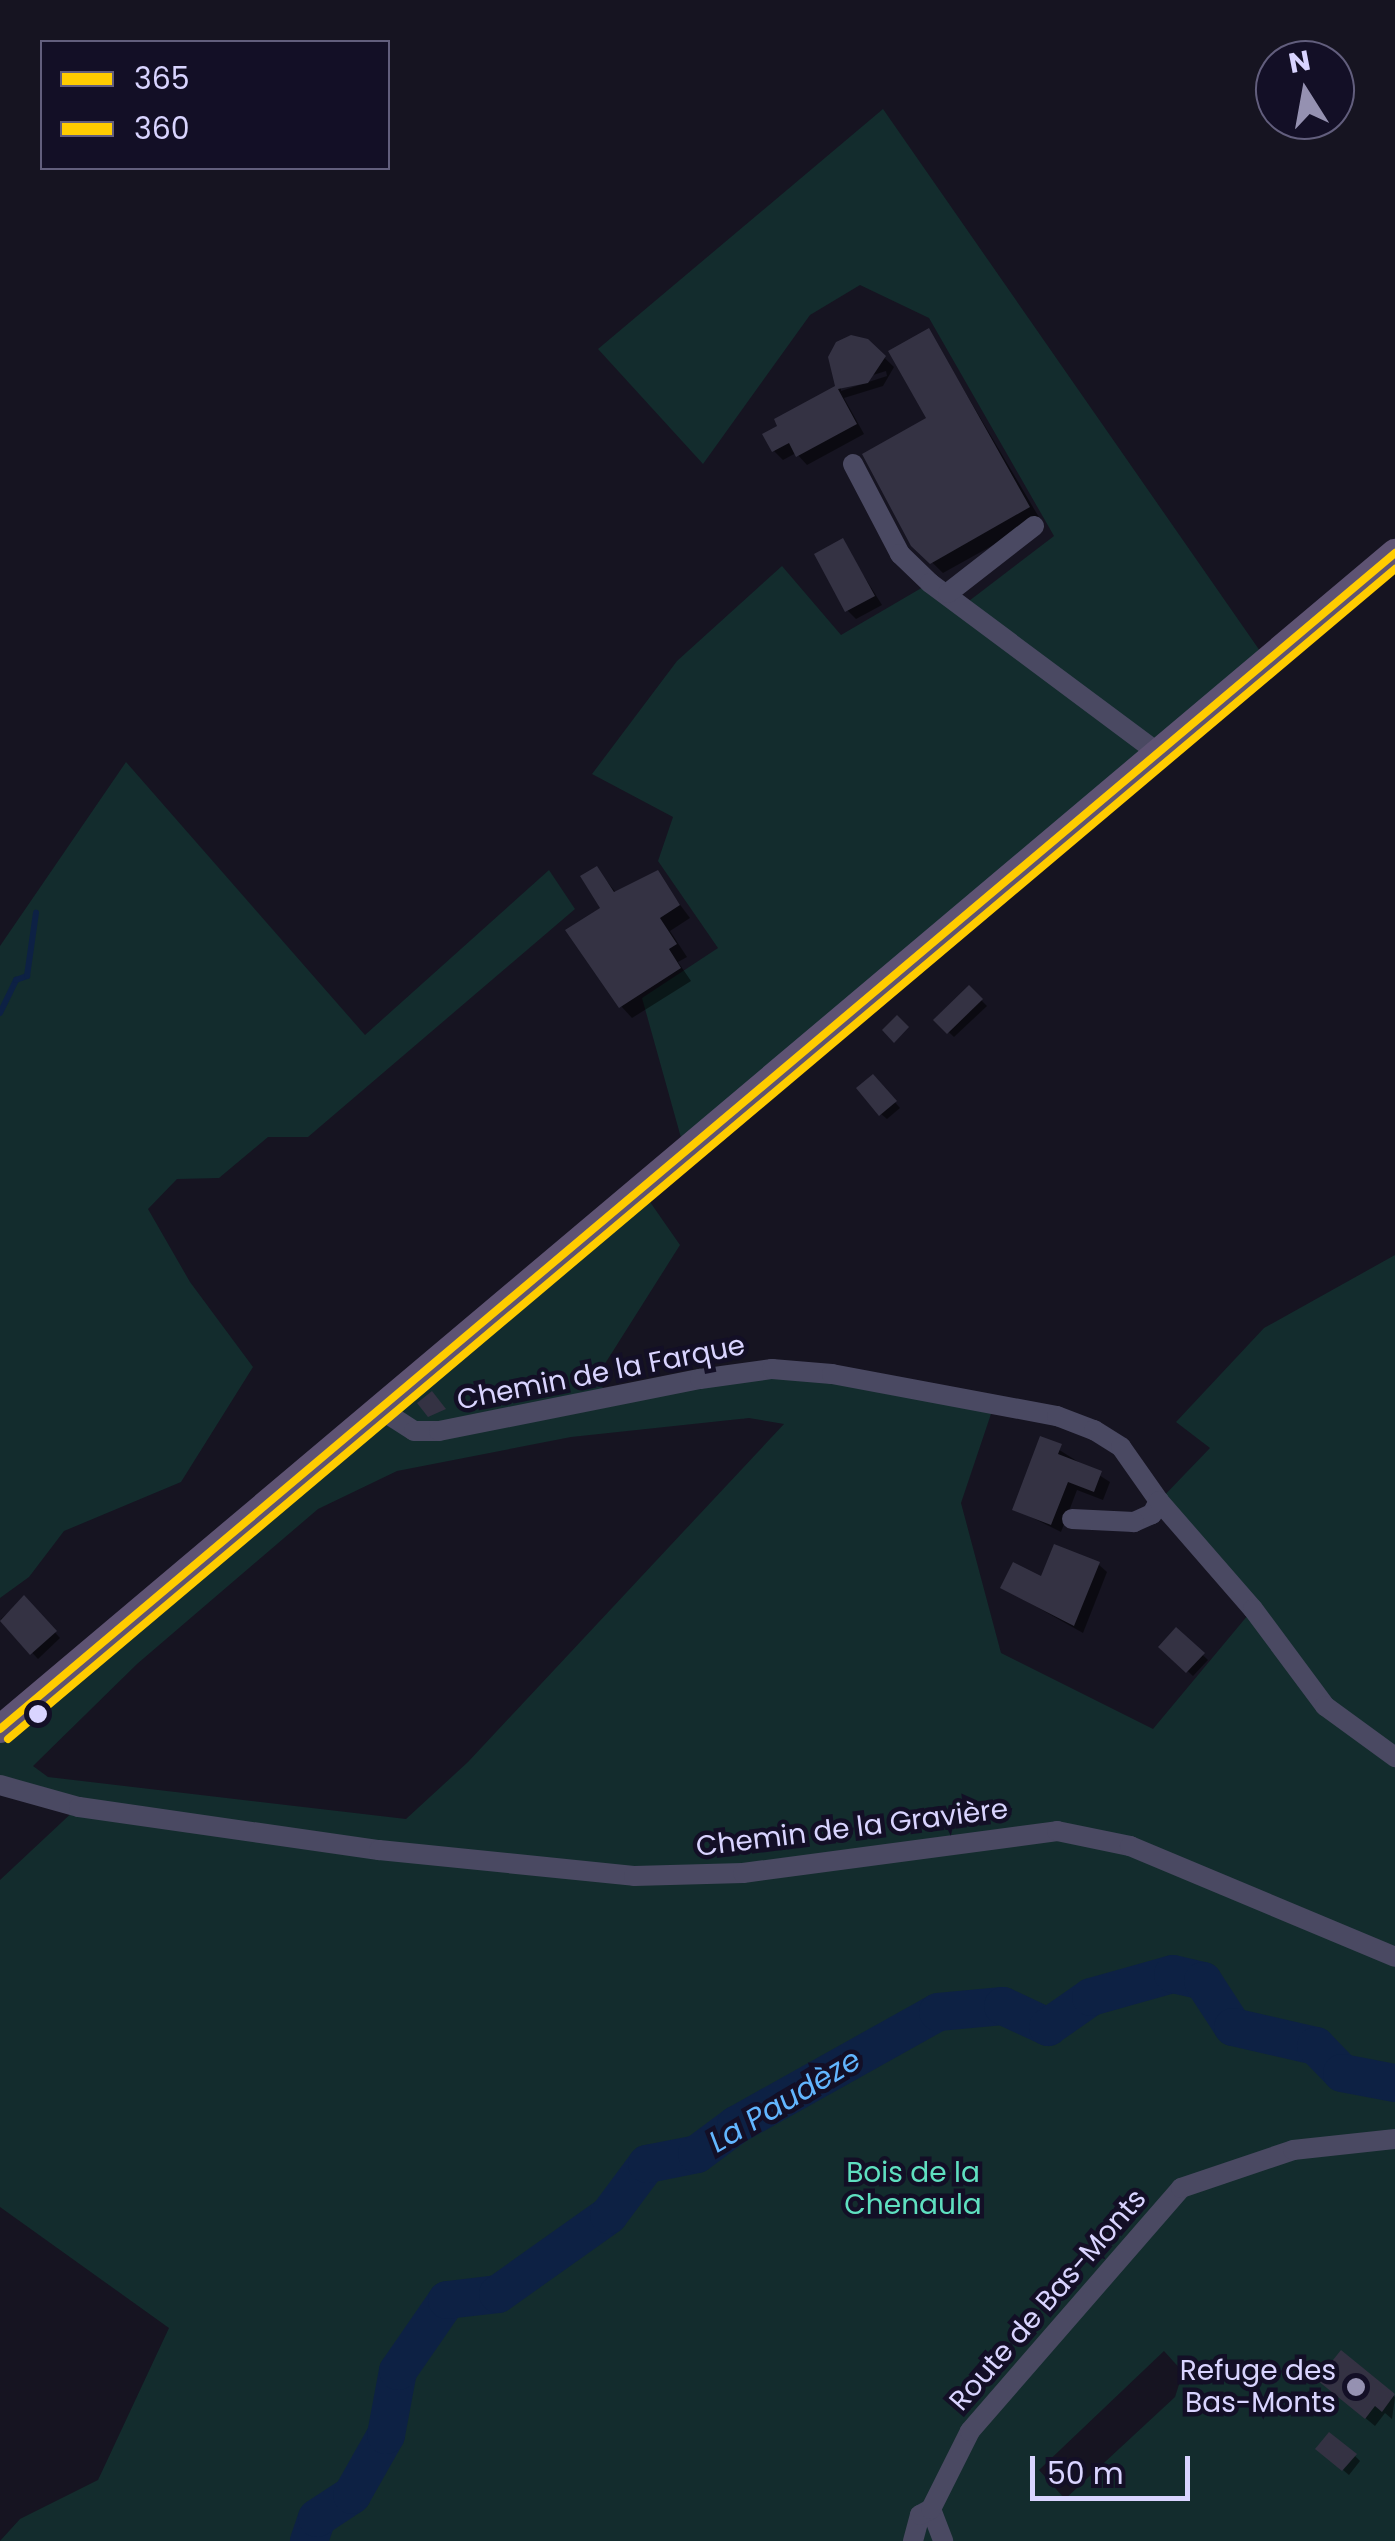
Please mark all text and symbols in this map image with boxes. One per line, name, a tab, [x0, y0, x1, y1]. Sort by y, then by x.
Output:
legend	[40, 40, 390, 170]
north arrow	[1255, 40, 1355, 140]
text: N	[1286, 41, 1314, 83]
text: 365	[134, 57, 190, 100]
text: 360	[134, 107, 190, 150]
street label: Chemin de la Farque	[454, 1329, 748, 1417]
unlabelled marker	[28, 1704, 48, 1724]
street label: Chemin de la Gravière	[694, 1792, 1010, 1864]
water label: La Paudèze	[703, 2042, 867, 2160]
park label: Bois de la Chenaula	[844, 2156, 982, 2222]
street label: Route de Bas-Monts	[943, 2182, 1153, 2418]
place label: Refuge des Bas-Monts	[1180, 2354, 1336, 2420]
marker: Refuge des Bas-Monts	[1345, 2376, 1367, 2398]
scale bar	[1035, 2436, 1195, 2498]
text: 50 m	[1047, 2452, 1124, 2495]

